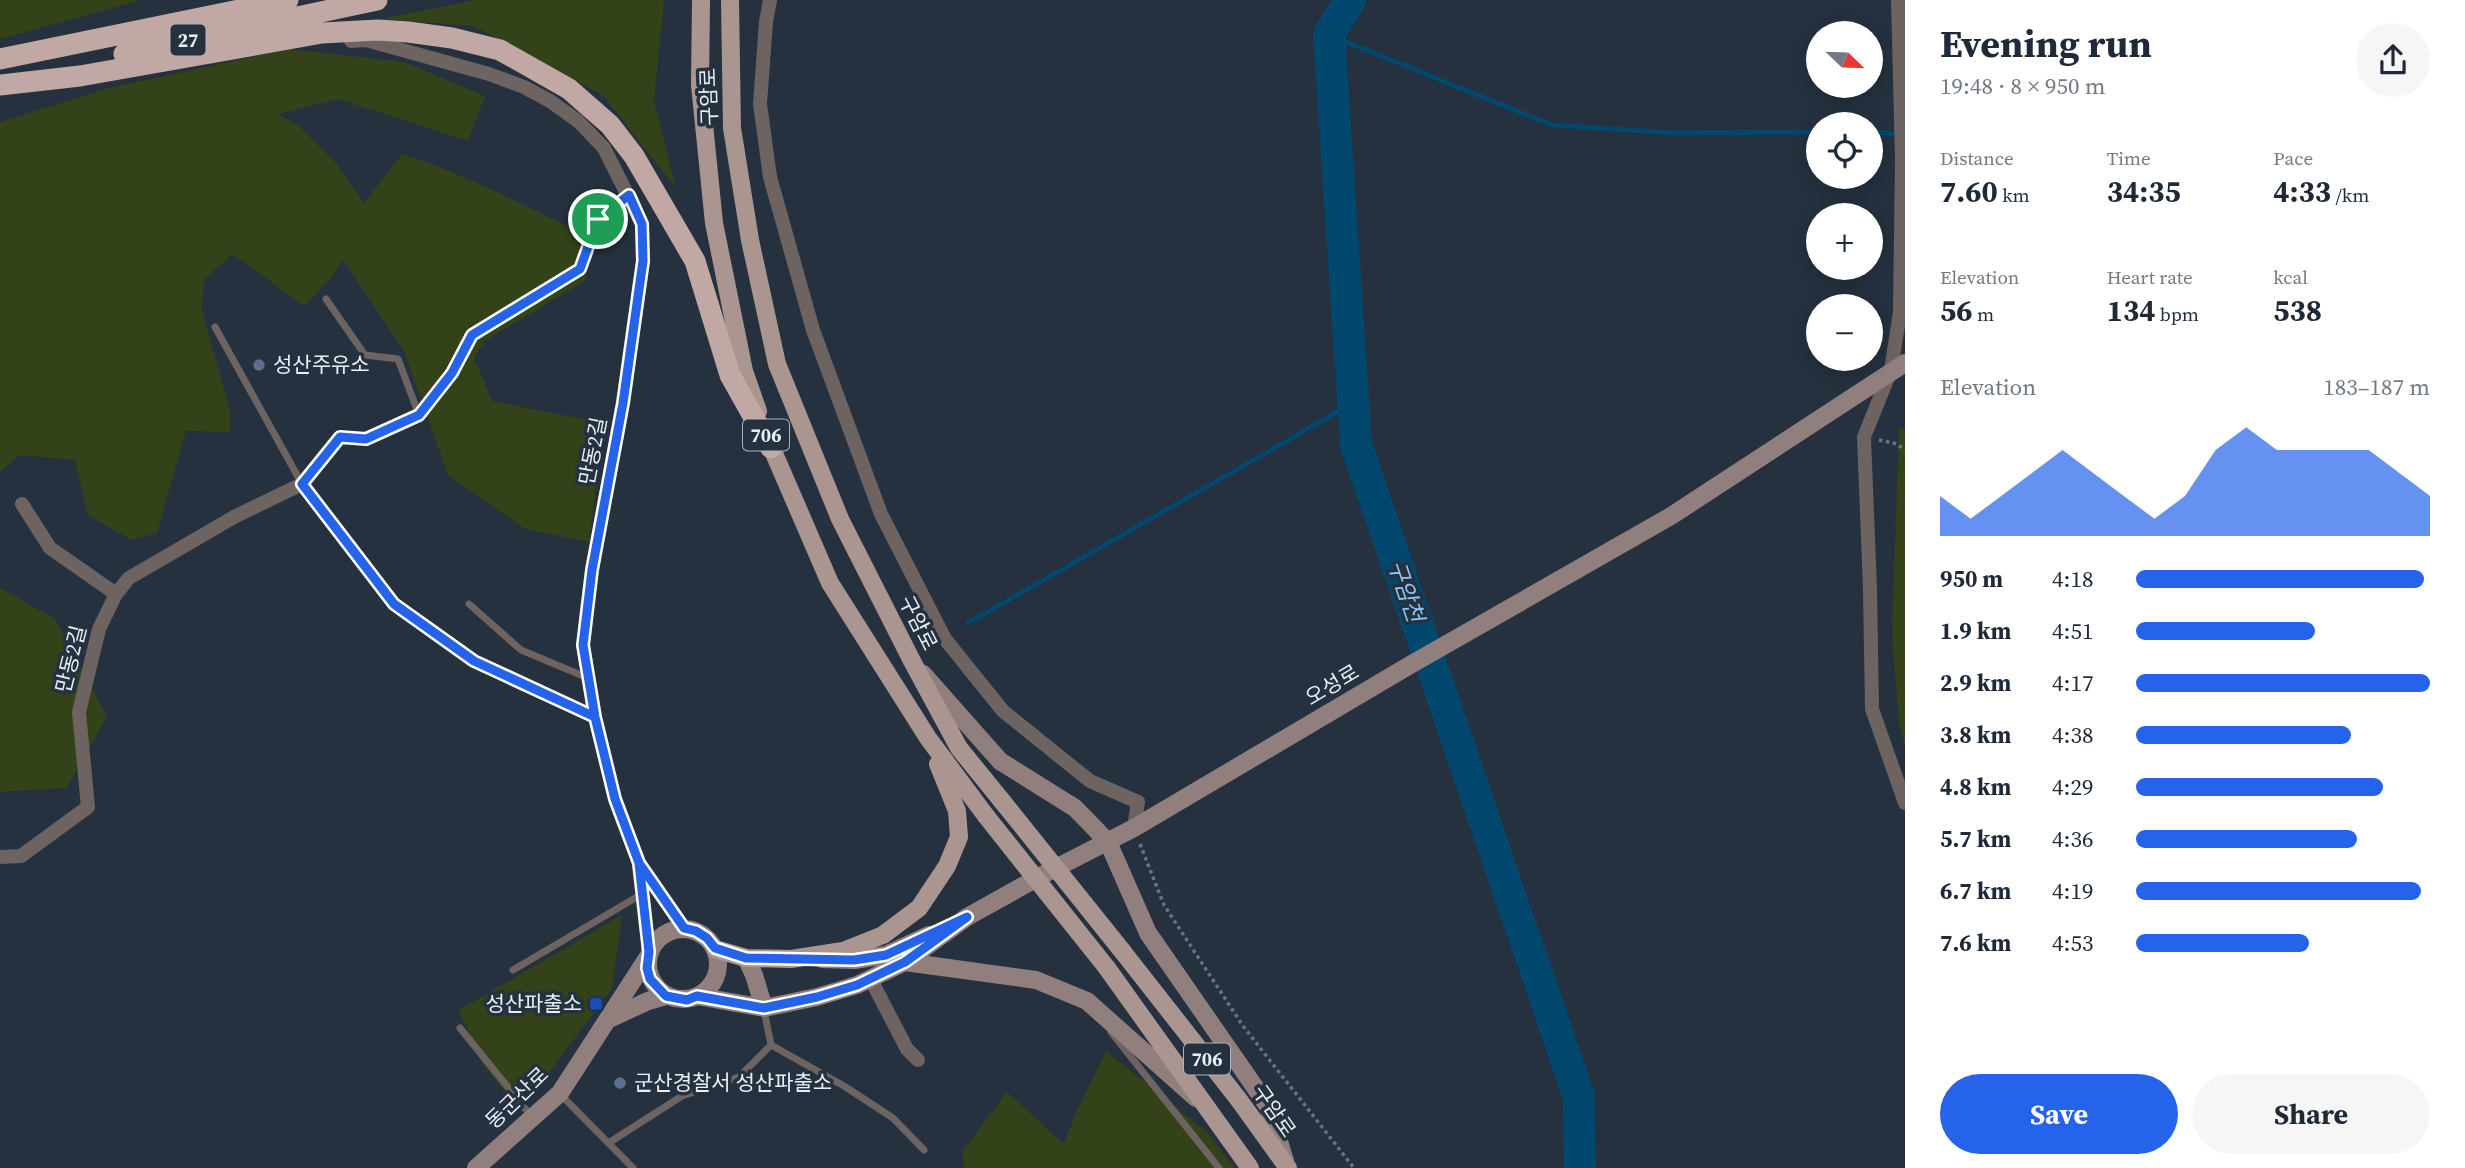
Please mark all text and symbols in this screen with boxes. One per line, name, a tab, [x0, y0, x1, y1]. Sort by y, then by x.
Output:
text: Evening run	[1940, 18, 2152, 70]
north arrow	[1806, 21, 1883, 98]
map controls	[1806, 21, 1883, 371]
button: share	[2356, 23, 2430, 97]
road number: 27	[170, 24, 206, 56]
street label: 구암로	[693, 68, 724, 126]
text: 19:48 · 8 × 950 m	[1940, 70, 2106, 102]
button: locate	[1806, 112, 1883, 189]
text: Distance	[1940, 145, 2014, 171]
text: Time	[2107, 145, 2151, 171]
text: Pace	[2273, 145, 2313, 171]
text: 7.60	[1940, 171, 1998, 212]
text: 34:35	[2107, 171, 2181, 212]
text: 4:33	[2273, 171, 2331, 212]
text: km	[1998, 182, 2030, 208]
text: /km	[2331, 182, 2369, 208]
pin	[568, 189, 628, 249]
icon: arrive	[579, 200, 617, 238]
button: +	[1806, 203, 1883, 280]
text: Elevation	[1940, 264, 2019, 290]
text: Heart rate	[2107, 264, 2193, 290]
text: kcal	[2273, 264, 2308, 290]
text: 56	[1940, 290, 1973, 331]
text: 134	[2107, 290, 2155, 331]
text: 538	[2273, 290, 2322, 331]
button: −	[1806, 294, 1883, 371]
text: m	[1973, 301, 1994, 327]
text: bpm	[2155, 301, 2199, 327]
place label: 성산주유소	[273, 350, 370, 379]
marker: 성산주유소	[251, 357, 267, 373]
text: Elevation	[1940, 371, 2036, 403]
text: 183–187 m	[2323, 371, 2430, 403]
street label: 만동2길	[572, 415, 613, 487]
road number: 706	[743, 420, 789, 450]
water label: 구암천	[1381, 556, 1432, 629]
text: 950 m	[1940, 563, 2003, 595]
text: 4:18	[2052, 563, 2093, 595]
street label: 구암로	[892, 590, 945, 655]
text: 1.9 km	[1940, 615, 2011, 647]
text: 4:51	[2052, 615, 2093, 647]
street label: 만동2길	[48, 622, 93, 696]
street label: 오성로	[1299, 657, 1364, 712]
text: 2.9 km	[1940, 667, 2011, 699]
text: 4:17	[2052, 667, 2093, 699]
text: 3.8 km	[1940, 719, 2011, 751]
text: 4:38	[2052, 719, 2093, 751]
text: 4.8 km	[1940, 771, 2011, 803]
text: 4:29	[2052, 771, 2093, 803]
text: 5.7 km	[1940, 823, 2011, 855]
text: 4:36	[2052, 823, 2093, 855]
text: 6.7 km	[1940, 875, 2011, 907]
text: 4:19	[2052, 875, 2093, 907]
text: 7.6 km	[1940, 927, 2011, 959]
text: 4:53	[2052, 927, 2093, 959]
place label: 성산파출소	[485, 989, 582, 1018]
marker: 성산파출소	[588, 996, 604, 1012]
road number: 706	[1184, 1044, 1230, 1074]
street label: 동군산로	[479, 1060, 555, 1135]
place label: 군산경찰서 성산파출소	[634, 1068, 832, 1097]
button: Save	[1940, 1074, 2178, 1154]
button: Share	[2192, 1074, 2430, 1154]
marker: 군산경찰서 성산파출소	[612, 1075, 628, 1091]
street label: 구암로	[1246, 1079, 1303, 1143]

